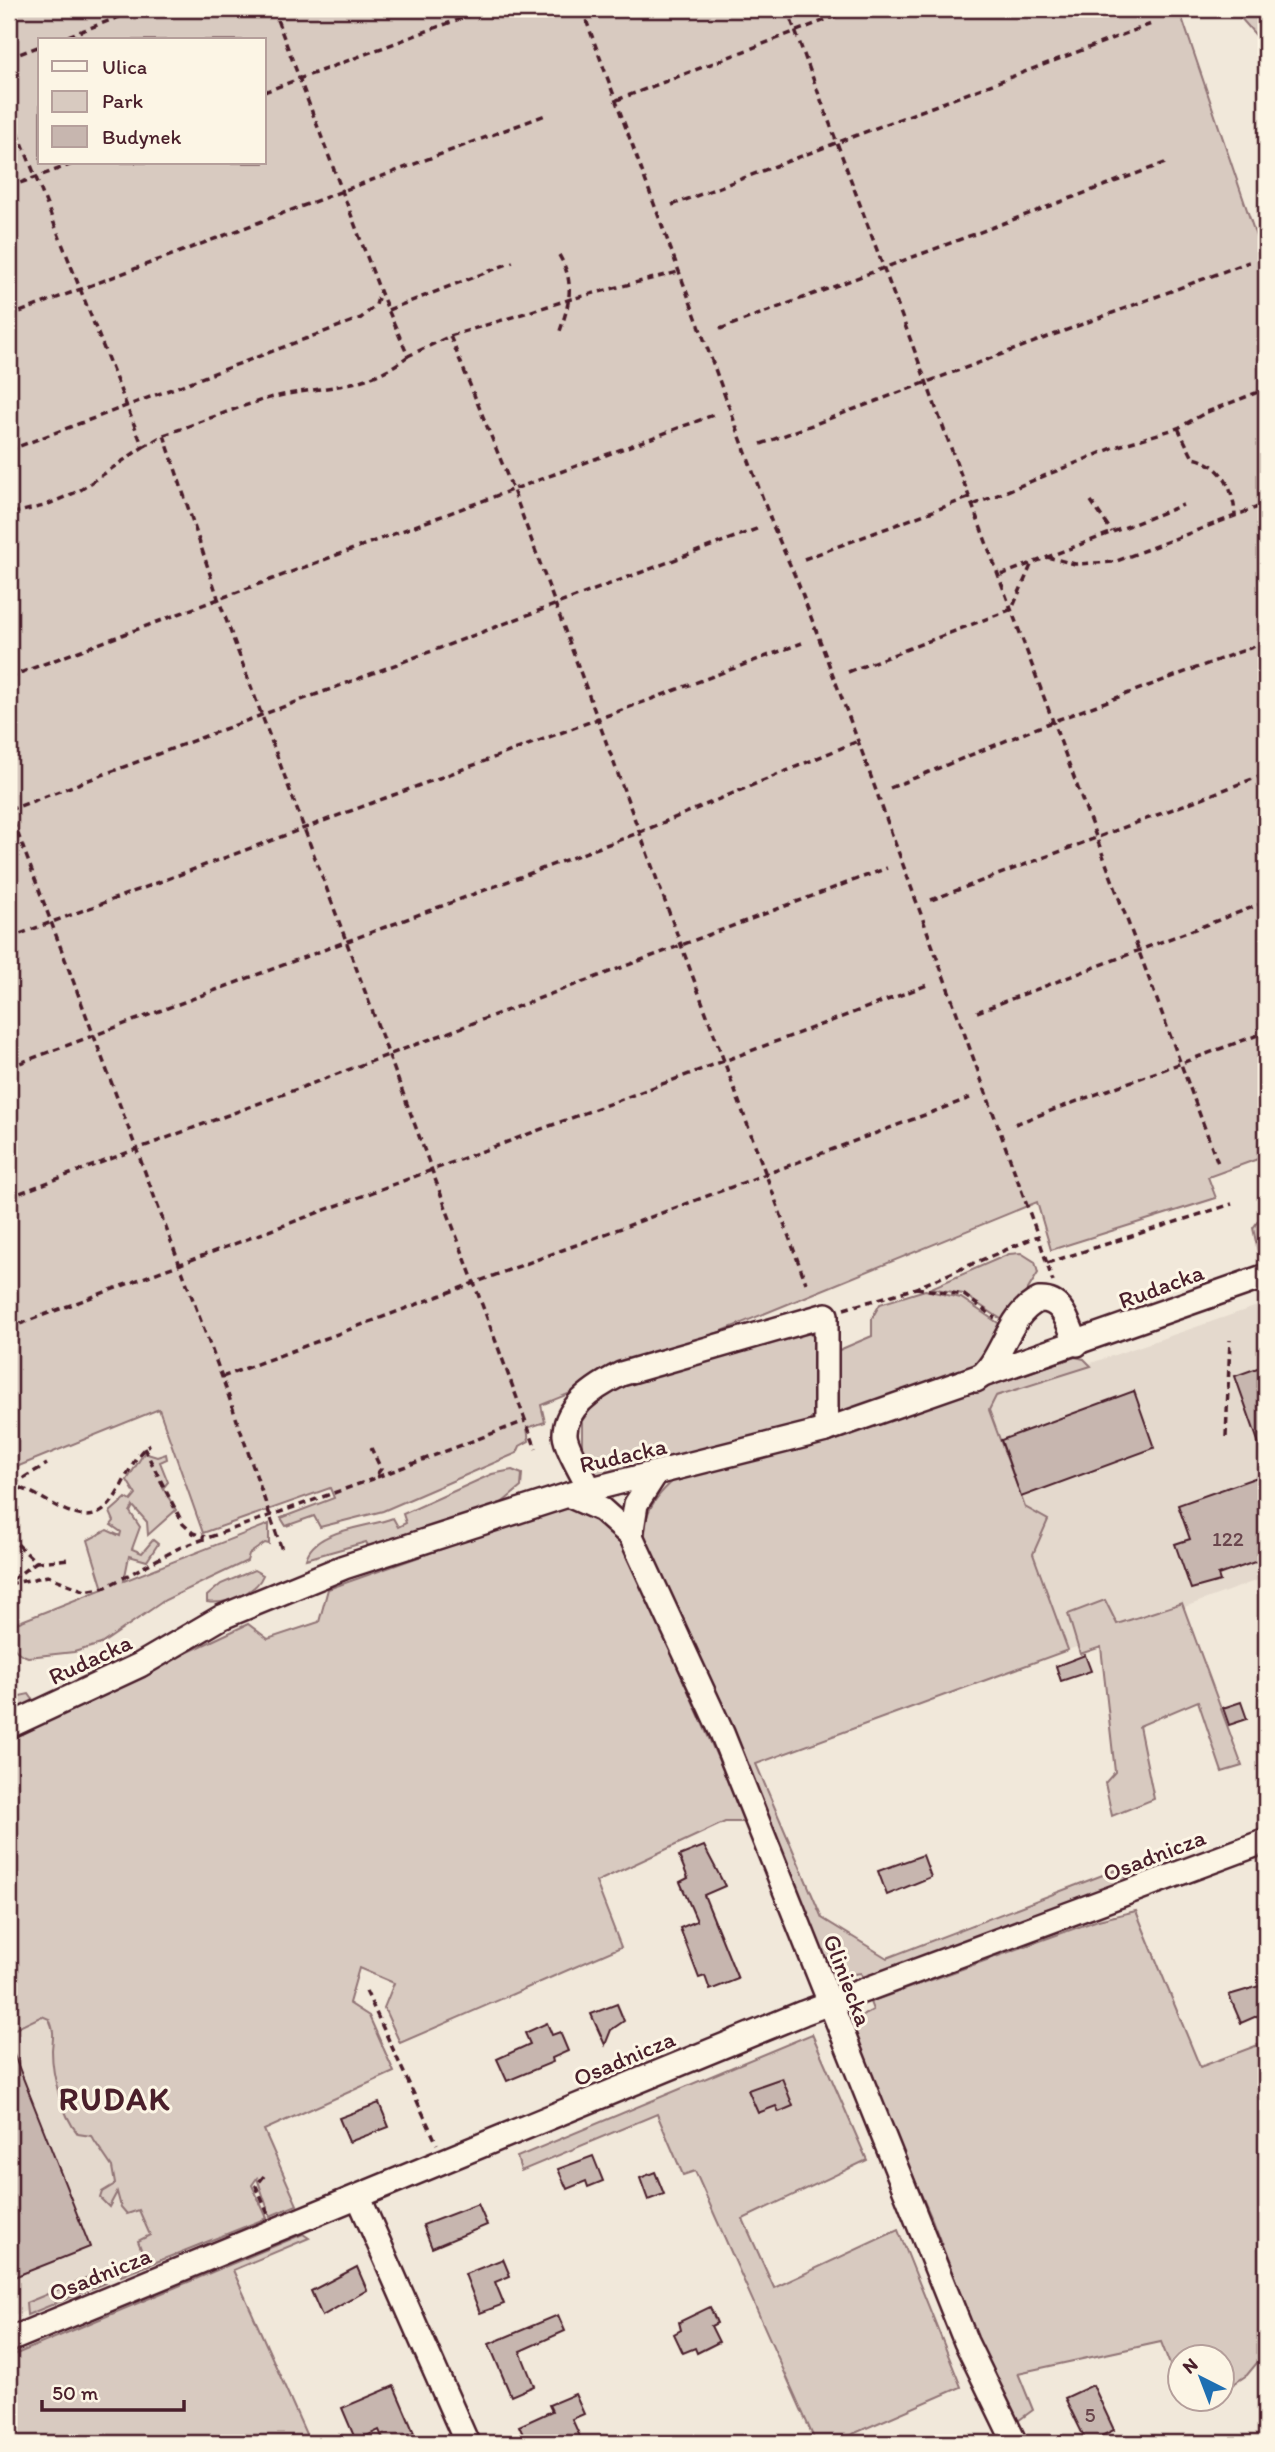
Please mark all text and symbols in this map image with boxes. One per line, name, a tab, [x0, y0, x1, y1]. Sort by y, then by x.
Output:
legend	[38, 38, 266, 164]
text: Ulica	[102, 54, 147, 79]
text: Park	[102, 88, 144, 113]
text: Budynek	[102, 124, 182, 149]
street label: Rudacka	[1114, 1257, 1208, 1315]
street label: Rudacka	[577, 1431, 670, 1479]
house number: 122	[1212, 1526, 1244, 1551]
street label: Rudacka	[44, 1627, 137, 1691]
street label: Osadnicza	[1098, 1822, 1210, 1888]
street label: Gliniecka	[817, 1930, 879, 2031]
street label: Osadnicza	[569, 2023, 680, 2092]
district label: RUDAK	[59, 2080, 171, 2118]
street label: Osadnicza	[45, 2240, 156, 2308]
north arrow	[1166, 2344, 1236, 2414]
text: N	[1177, 2353, 1202, 2379]
scale bar	[42, 2368, 184, 2412]
text: 50 m	[52, 2380, 99, 2405]
house number: 5	[1084, 2402, 1096, 2427]

